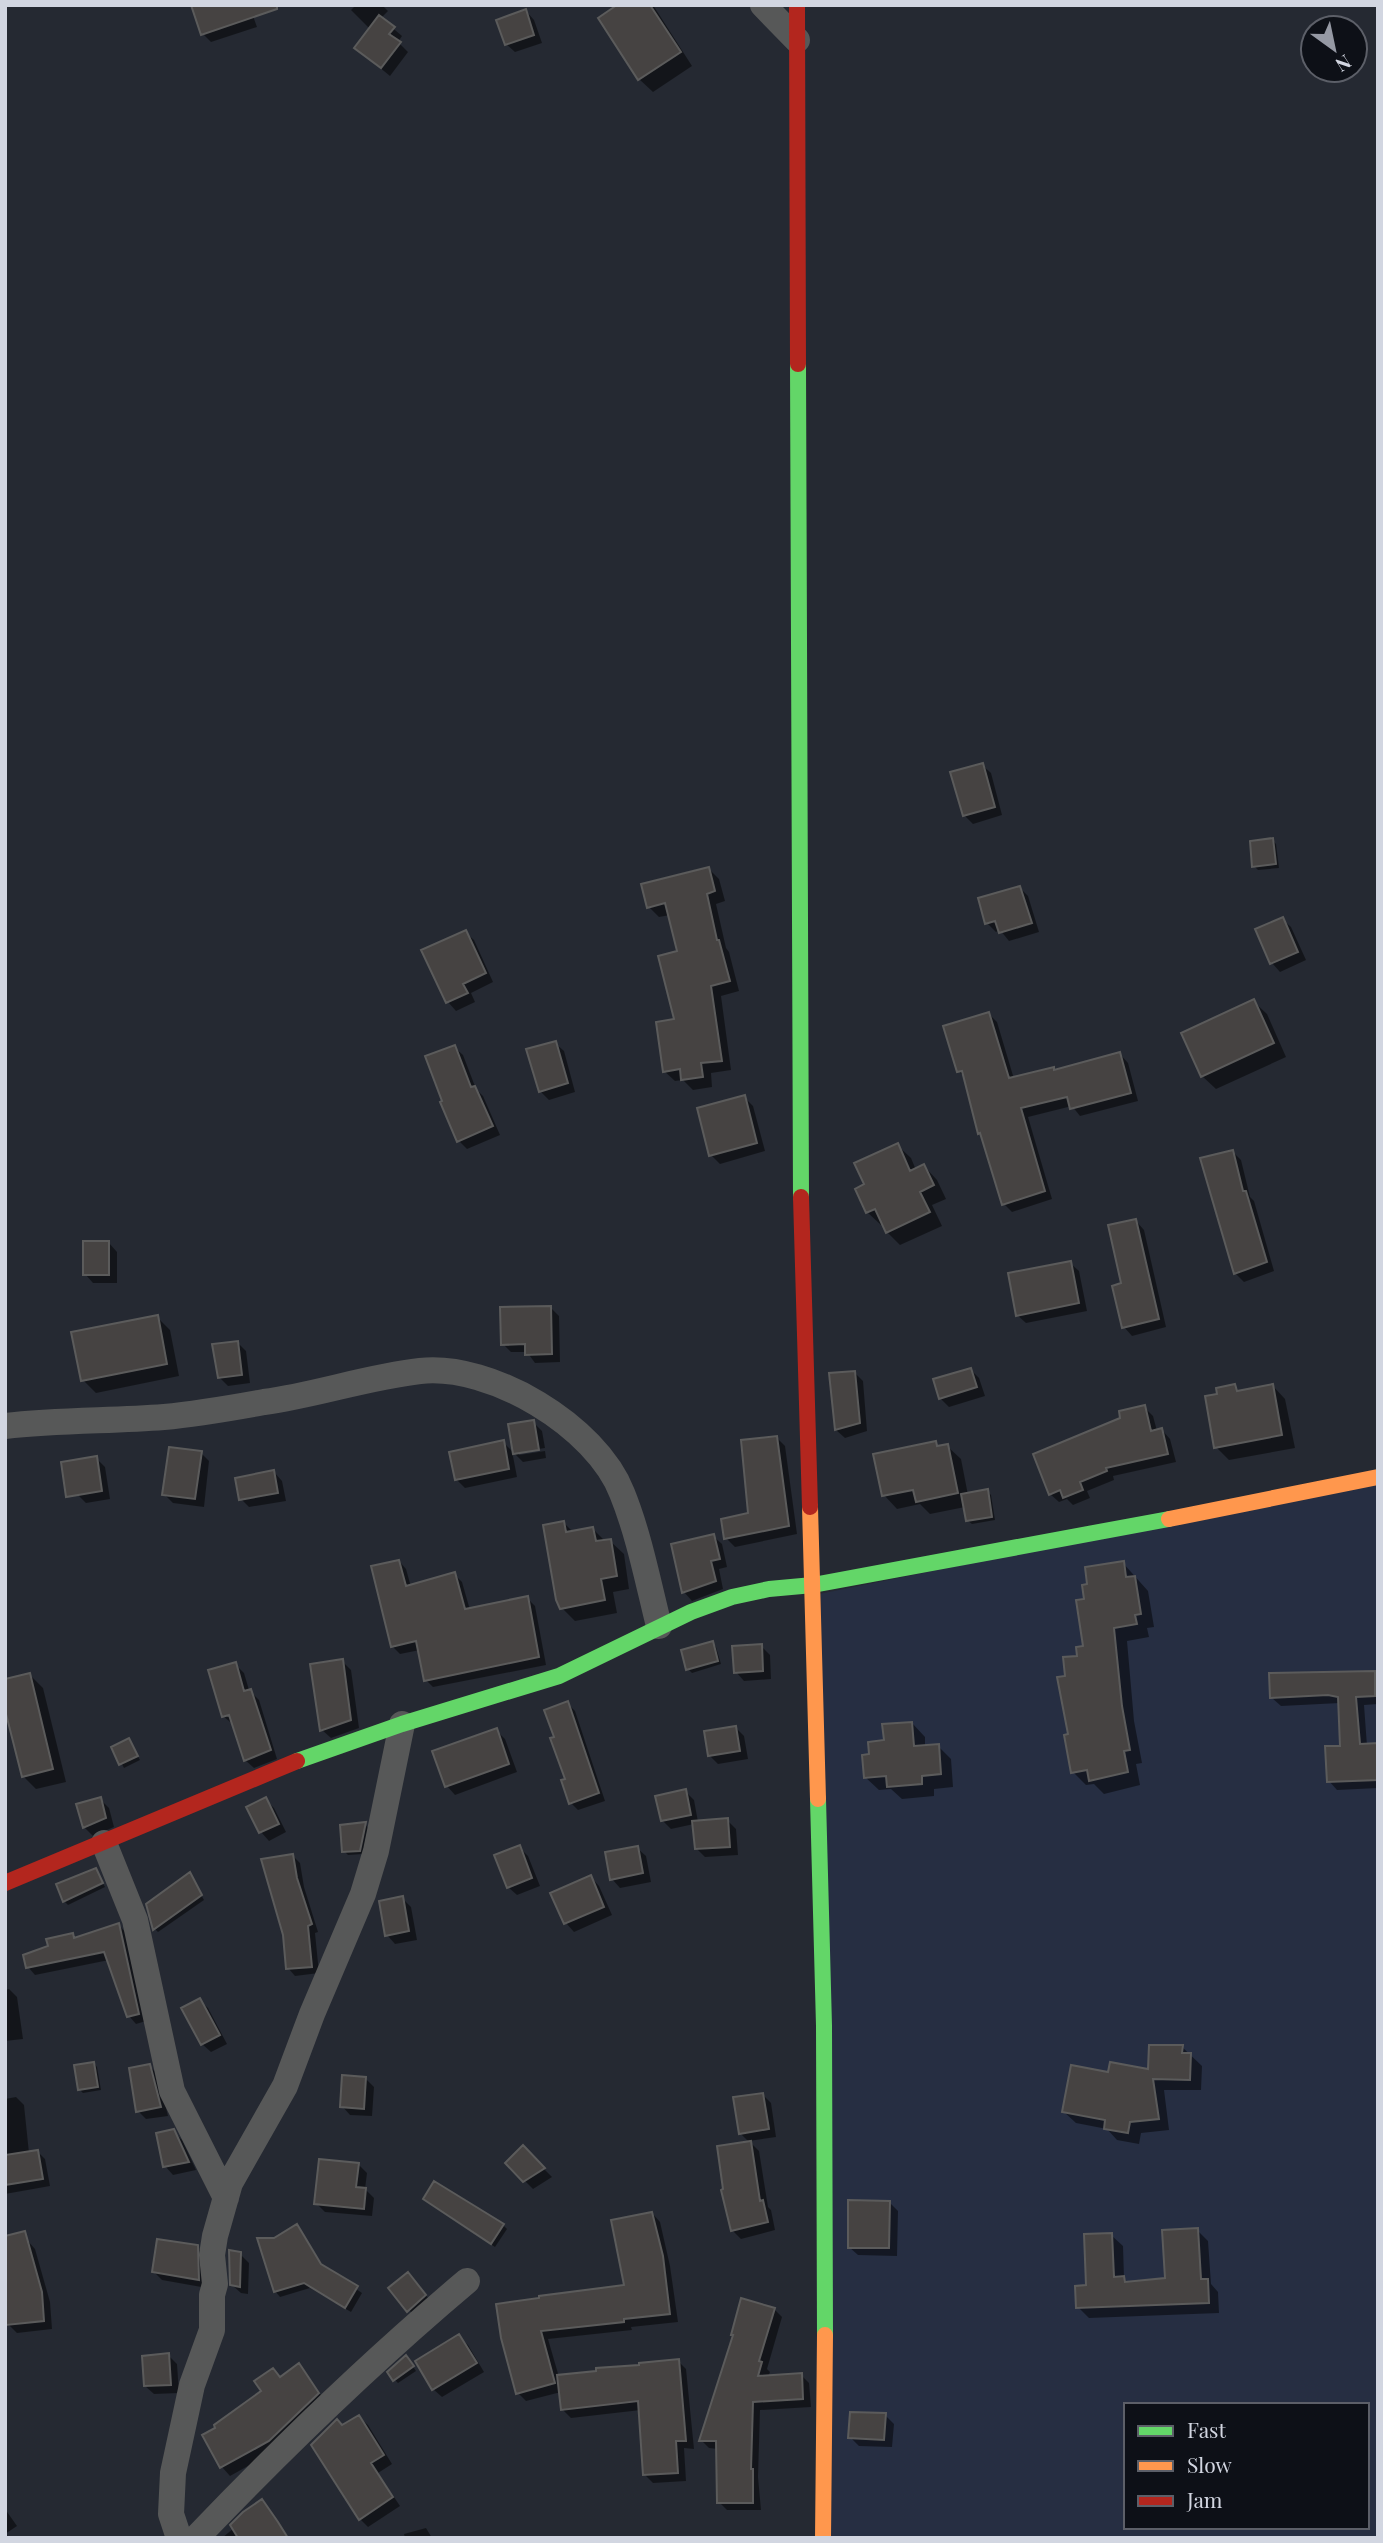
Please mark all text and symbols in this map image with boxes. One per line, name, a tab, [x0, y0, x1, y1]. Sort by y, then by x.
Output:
north arrow	[1299, 14, 1369, 84]
text: N	[1331, 49, 1357, 79]
legend	[1124, 2403, 1369, 2529]
text: Fast	[1187, 2415, 1226, 2443]
text: Slow	[1187, 2450, 1232, 2478]
text: Jam	[1186, 2485, 1223, 2513]

